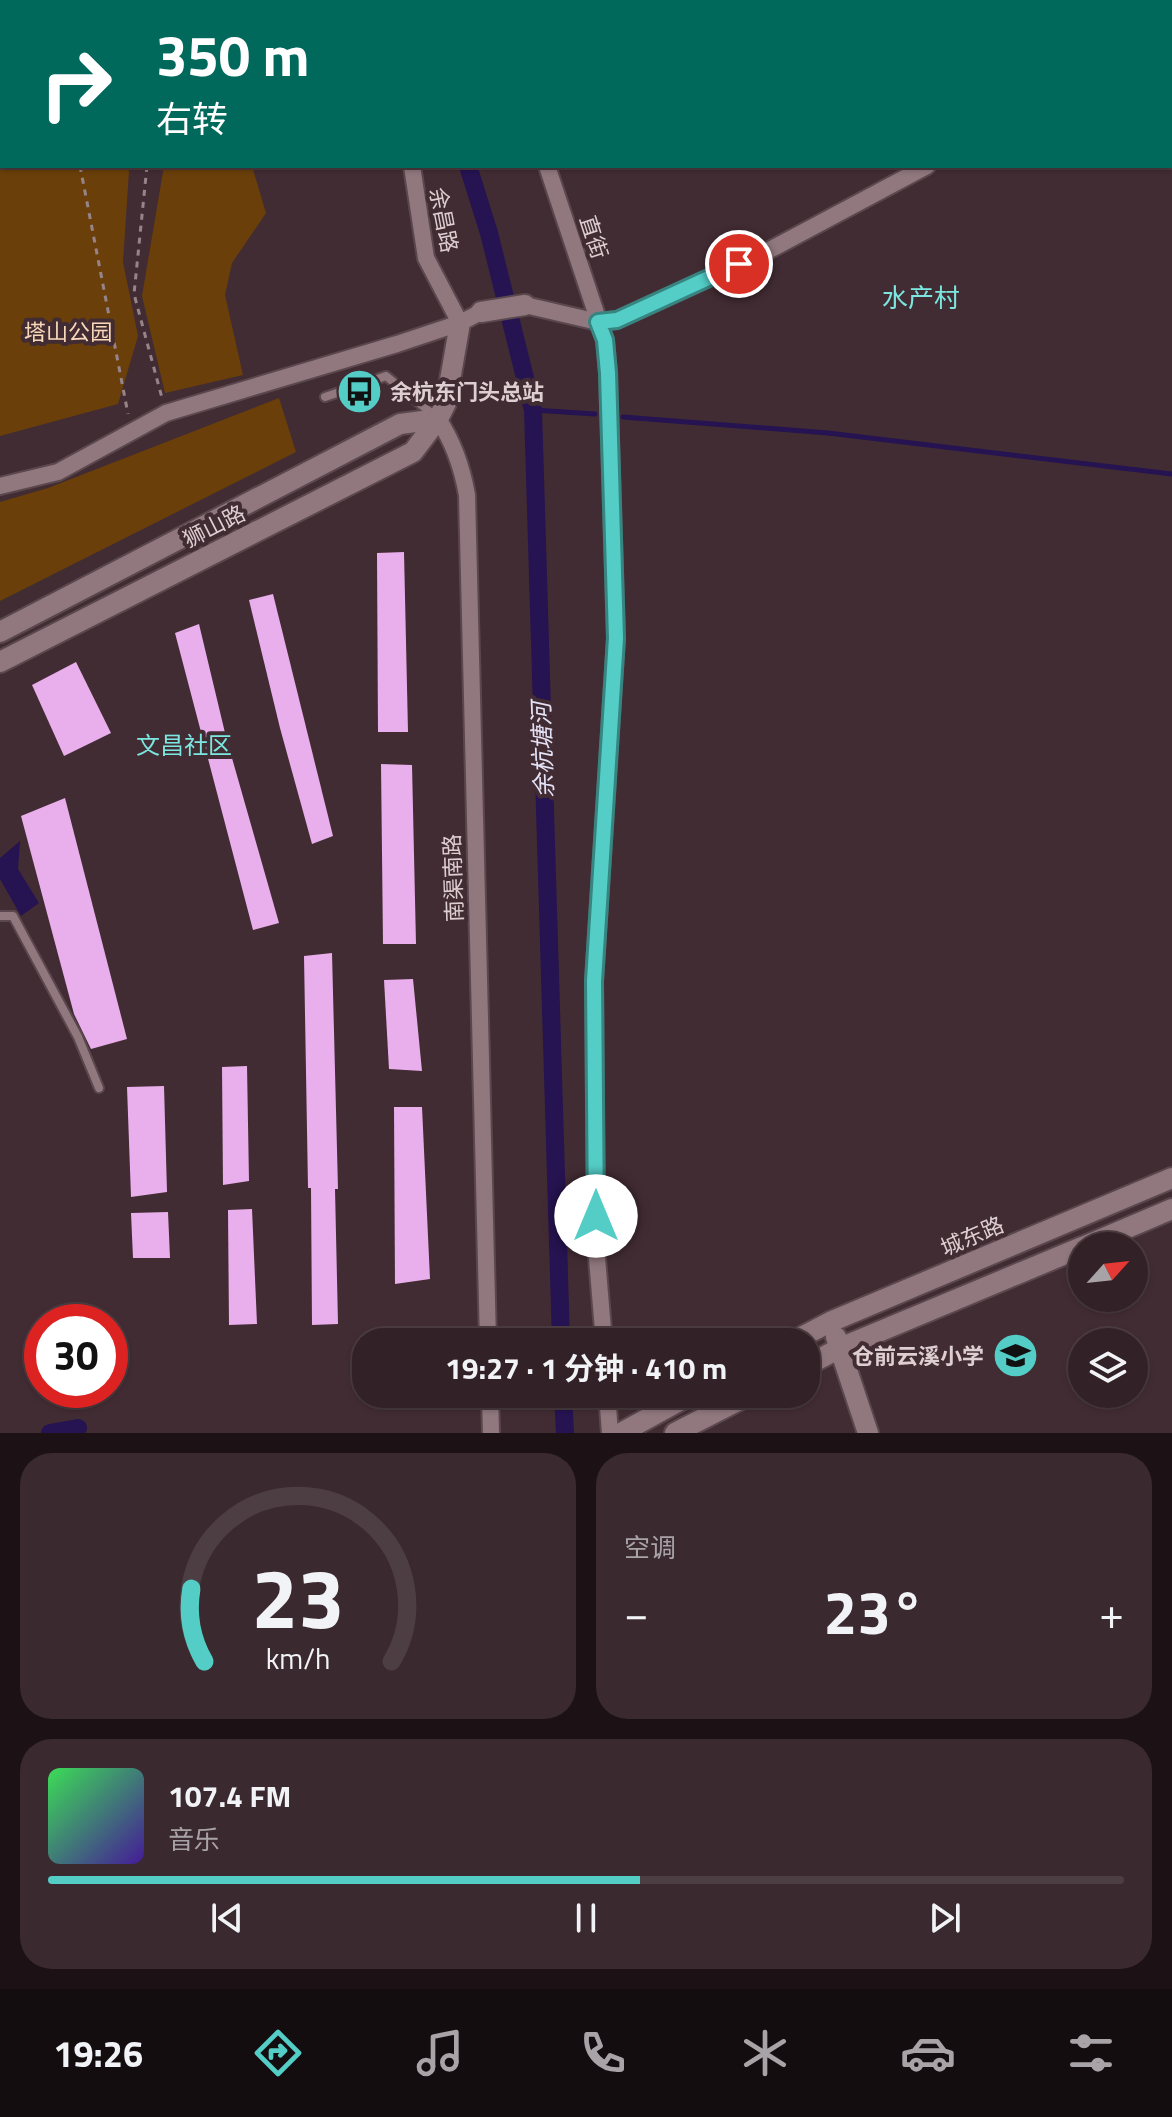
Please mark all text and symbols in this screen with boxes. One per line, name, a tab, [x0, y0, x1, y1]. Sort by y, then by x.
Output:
text: 350 m	[156, 13, 309, 98]
icon: right	[24, 32, 128, 136]
text: 右转	[156, 91, 228, 146]
street label: 余昌路	[421, 184, 467, 256]
street label: 直街	[571, 211, 617, 263]
pin	[705, 230, 773, 298]
icon: arrive	[717, 242, 761, 286]
district label: 水产村	[882, 278, 960, 317]
park label: 塔山公园	[24, 315, 112, 349]
bus stop icon: 余杭东门头总站	[335, 368, 383, 416]
place label: 余杭东门头总站	[390, 375, 544, 409]
street label: 狮山路	[177, 496, 251, 556]
water label: 余杭塘河	[522, 697, 562, 799]
district label: 文昌社区	[136, 727, 232, 763]
street label: 南渠南路	[434, 833, 472, 923]
position arrow	[554, 1174, 638, 1258]
street label: 城东路	[935, 1207, 1009, 1265]
north arrow	[1068, 1232, 1148, 1312]
map controls	[1068, 1232, 1148, 1408]
speed limit sign: 30	[24, 1304, 128, 1408]
button: layers	[1068, 1328, 1148, 1408]
school or university icon: 仓前云溪小学	[991, 1332, 1039, 1380]
place label: 仓前云溪小学	[852, 1339, 984, 1373]
text: 19:27 · 1 分钟 · 410 m	[445, 1345, 727, 1391]
text: 空调	[624, 1528, 676, 1567]
text: 23	[251, 1534, 345, 1660]
text: 23°	[824, 1566, 924, 1657]
text: −	[624, 1579, 649, 1646]
text: +	[1099, 1579, 1124, 1646]
text: km/h	[266, 1637, 330, 1680]
text: 107.4 FM	[168, 1773, 291, 1819]
text: 音乐	[168, 1820, 220, 1859]
icon: previous	[205, 1896, 249, 1940]
icon: pause	[564, 1896, 608, 1940]
icon: next	[923, 1896, 967, 1940]
icon: directions	[250, 2025, 306, 2081]
icon: music	[412, 2025, 468, 2081]
icon: phone	[575, 2025, 631, 2081]
icon: climate	[737, 2025, 793, 2081]
icon: car	[900, 2025, 956, 2081]
icon: filters	[1063, 2025, 1119, 2081]
text: 19:26	[53, 2026, 143, 2081]

